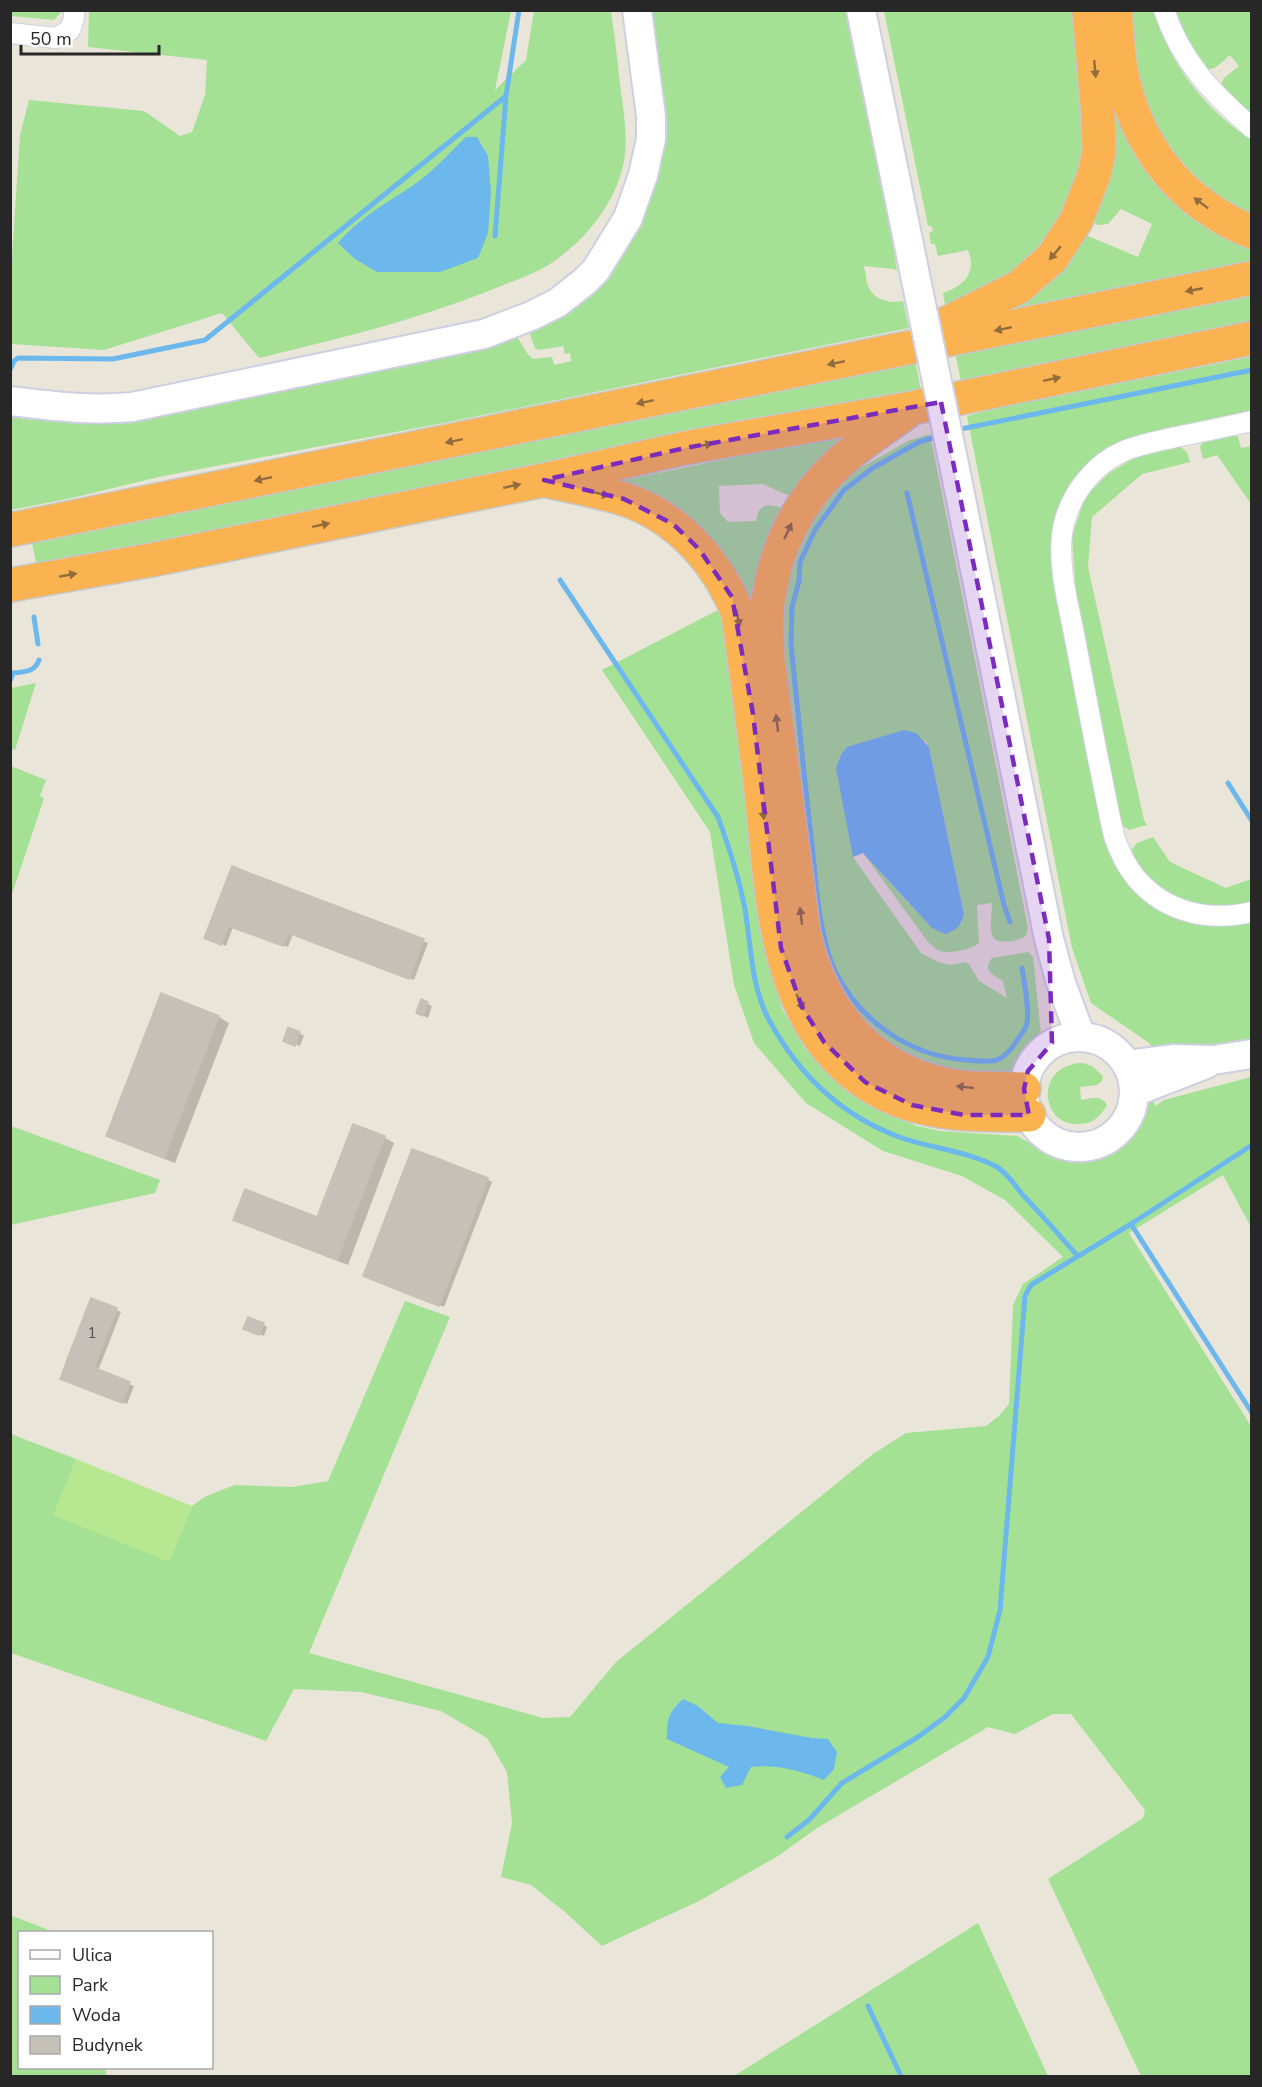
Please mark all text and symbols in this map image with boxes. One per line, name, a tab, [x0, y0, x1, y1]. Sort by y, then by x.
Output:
scale bar	[21, 18, 159, 56]
text: 50 m	[30, 27, 72, 51]
one-way arrow	[1090, 59, 1100, 78]
one-way arrow	[1193, 198, 1208, 210]
one-way arrow	[1048, 245, 1061, 261]
one-way arrow	[1184, 286, 1203, 295]
one-way arrow	[994, 324, 1012, 334]
one-way arrow	[826, 359, 845, 368]
one-way arrow	[1042, 374, 1061, 384]
one-way arrow	[635, 397, 654, 407]
one-way arrow	[444, 436, 463, 446]
one-way arrow	[695, 440, 714, 449]
one-way arrow	[253, 475, 272, 485]
one-way arrow	[503, 481, 522, 490]
one-way arrow	[592, 489, 610, 499]
one-way arrow	[312, 520, 331, 529]
one-way arrow	[784, 523, 793, 540]
one-way arrow	[59, 570, 78, 579]
one-way arrow	[734, 609, 743, 628]
one-way arrow	[772, 713, 782, 732]
one-way arrow	[758, 802, 768, 821]
one-way arrow	[797, 907, 806, 926]
one-way arrow	[795, 993, 804, 1010]
one-way arrow	[956, 1082, 975, 1092]
house number: 1	[87, 1323, 97, 1343]
legend	[18, 1931, 213, 2069]
text: Ulica	[72, 1943, 112, 1967]
text: Park	[72, 1973, 109, 1997]
text: Woda	[72, 2003, 121, 2027]
text: Budynek	[72, 2033, 144, 2057]

